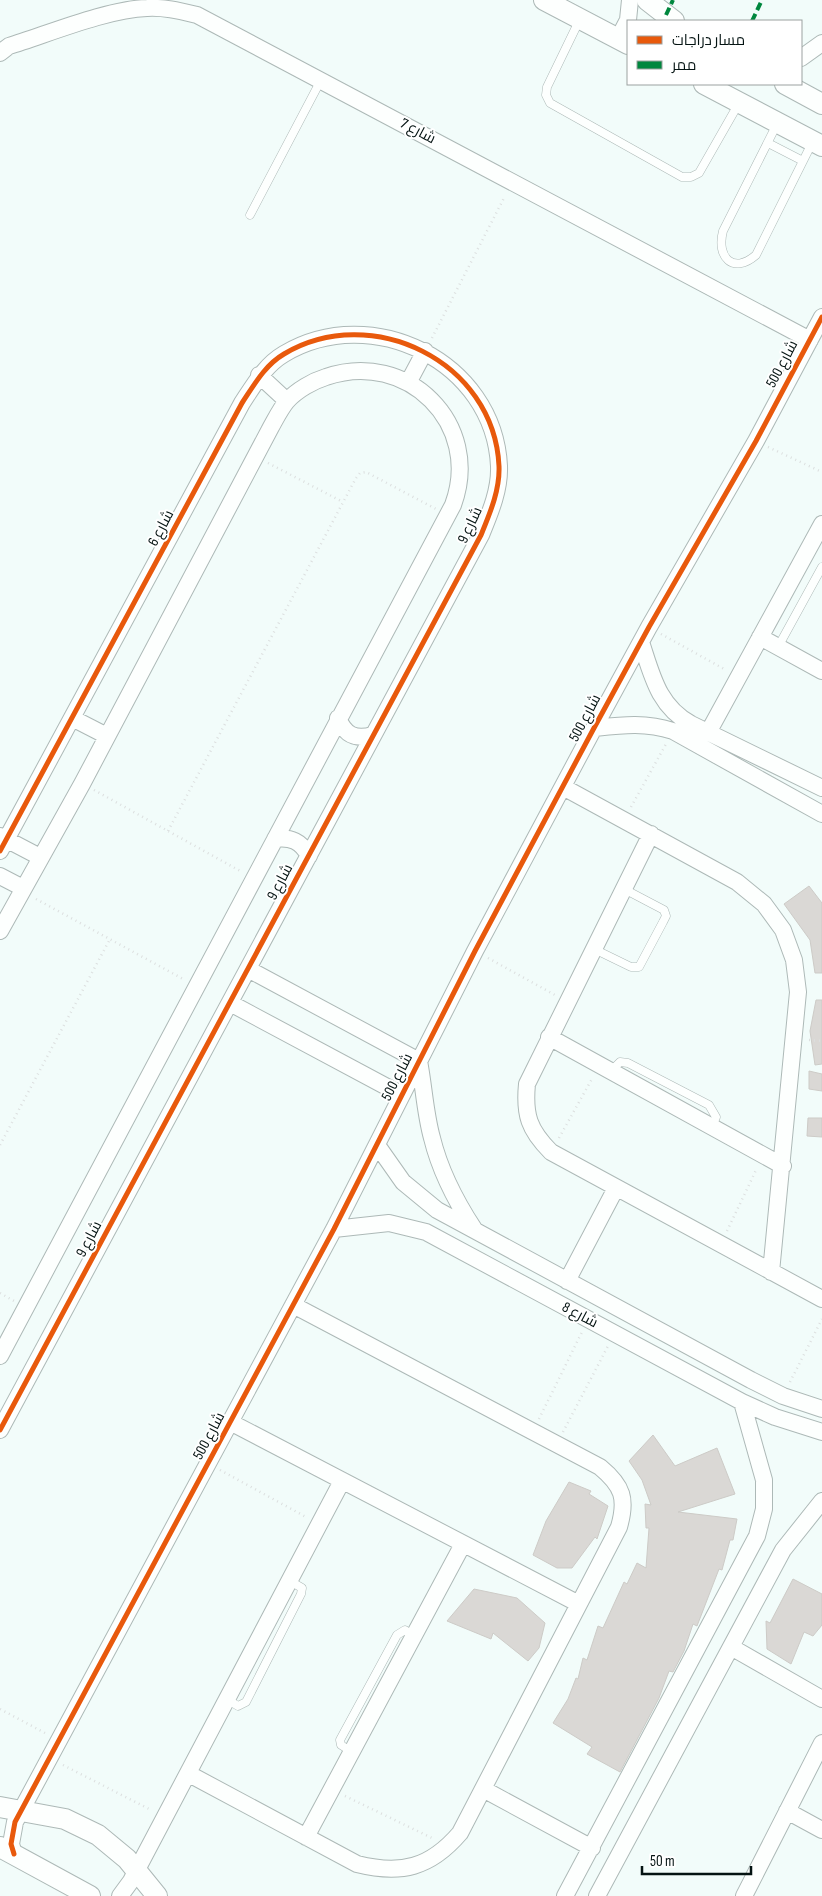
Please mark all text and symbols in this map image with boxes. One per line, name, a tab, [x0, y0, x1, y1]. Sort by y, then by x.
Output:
legend	[627, 20, 802, 85]
text: مسار دراجات	[672, 31, 745, 50]
text: ممر	[671, 56, 696, 75]
street label: شارع 7	[397, 114, 439, 149]
street label: شارع 500	[762, 337, 803, 391]
street label: شارع 9	[453, 504, 488, 547]
street label: شارع 6	[144, 507, 179, 550]
street label: شارع 500	[565, 691, 606, 745]
street label: شارع 9	[263, 861, 298, 904]
street label: شارع 500	[377, 1050, 418, 1104]
street label: شارع 9	[72, 1218, 107, 1261]
street label: شارع 8	[558, 1298, 601, 1333]
street label: شارع 500	[189, 1409, 230, 1463]
scale bar	[642, 1844, 751, 1876]
text: 50 m	[650, 1852, 675, 1871]

